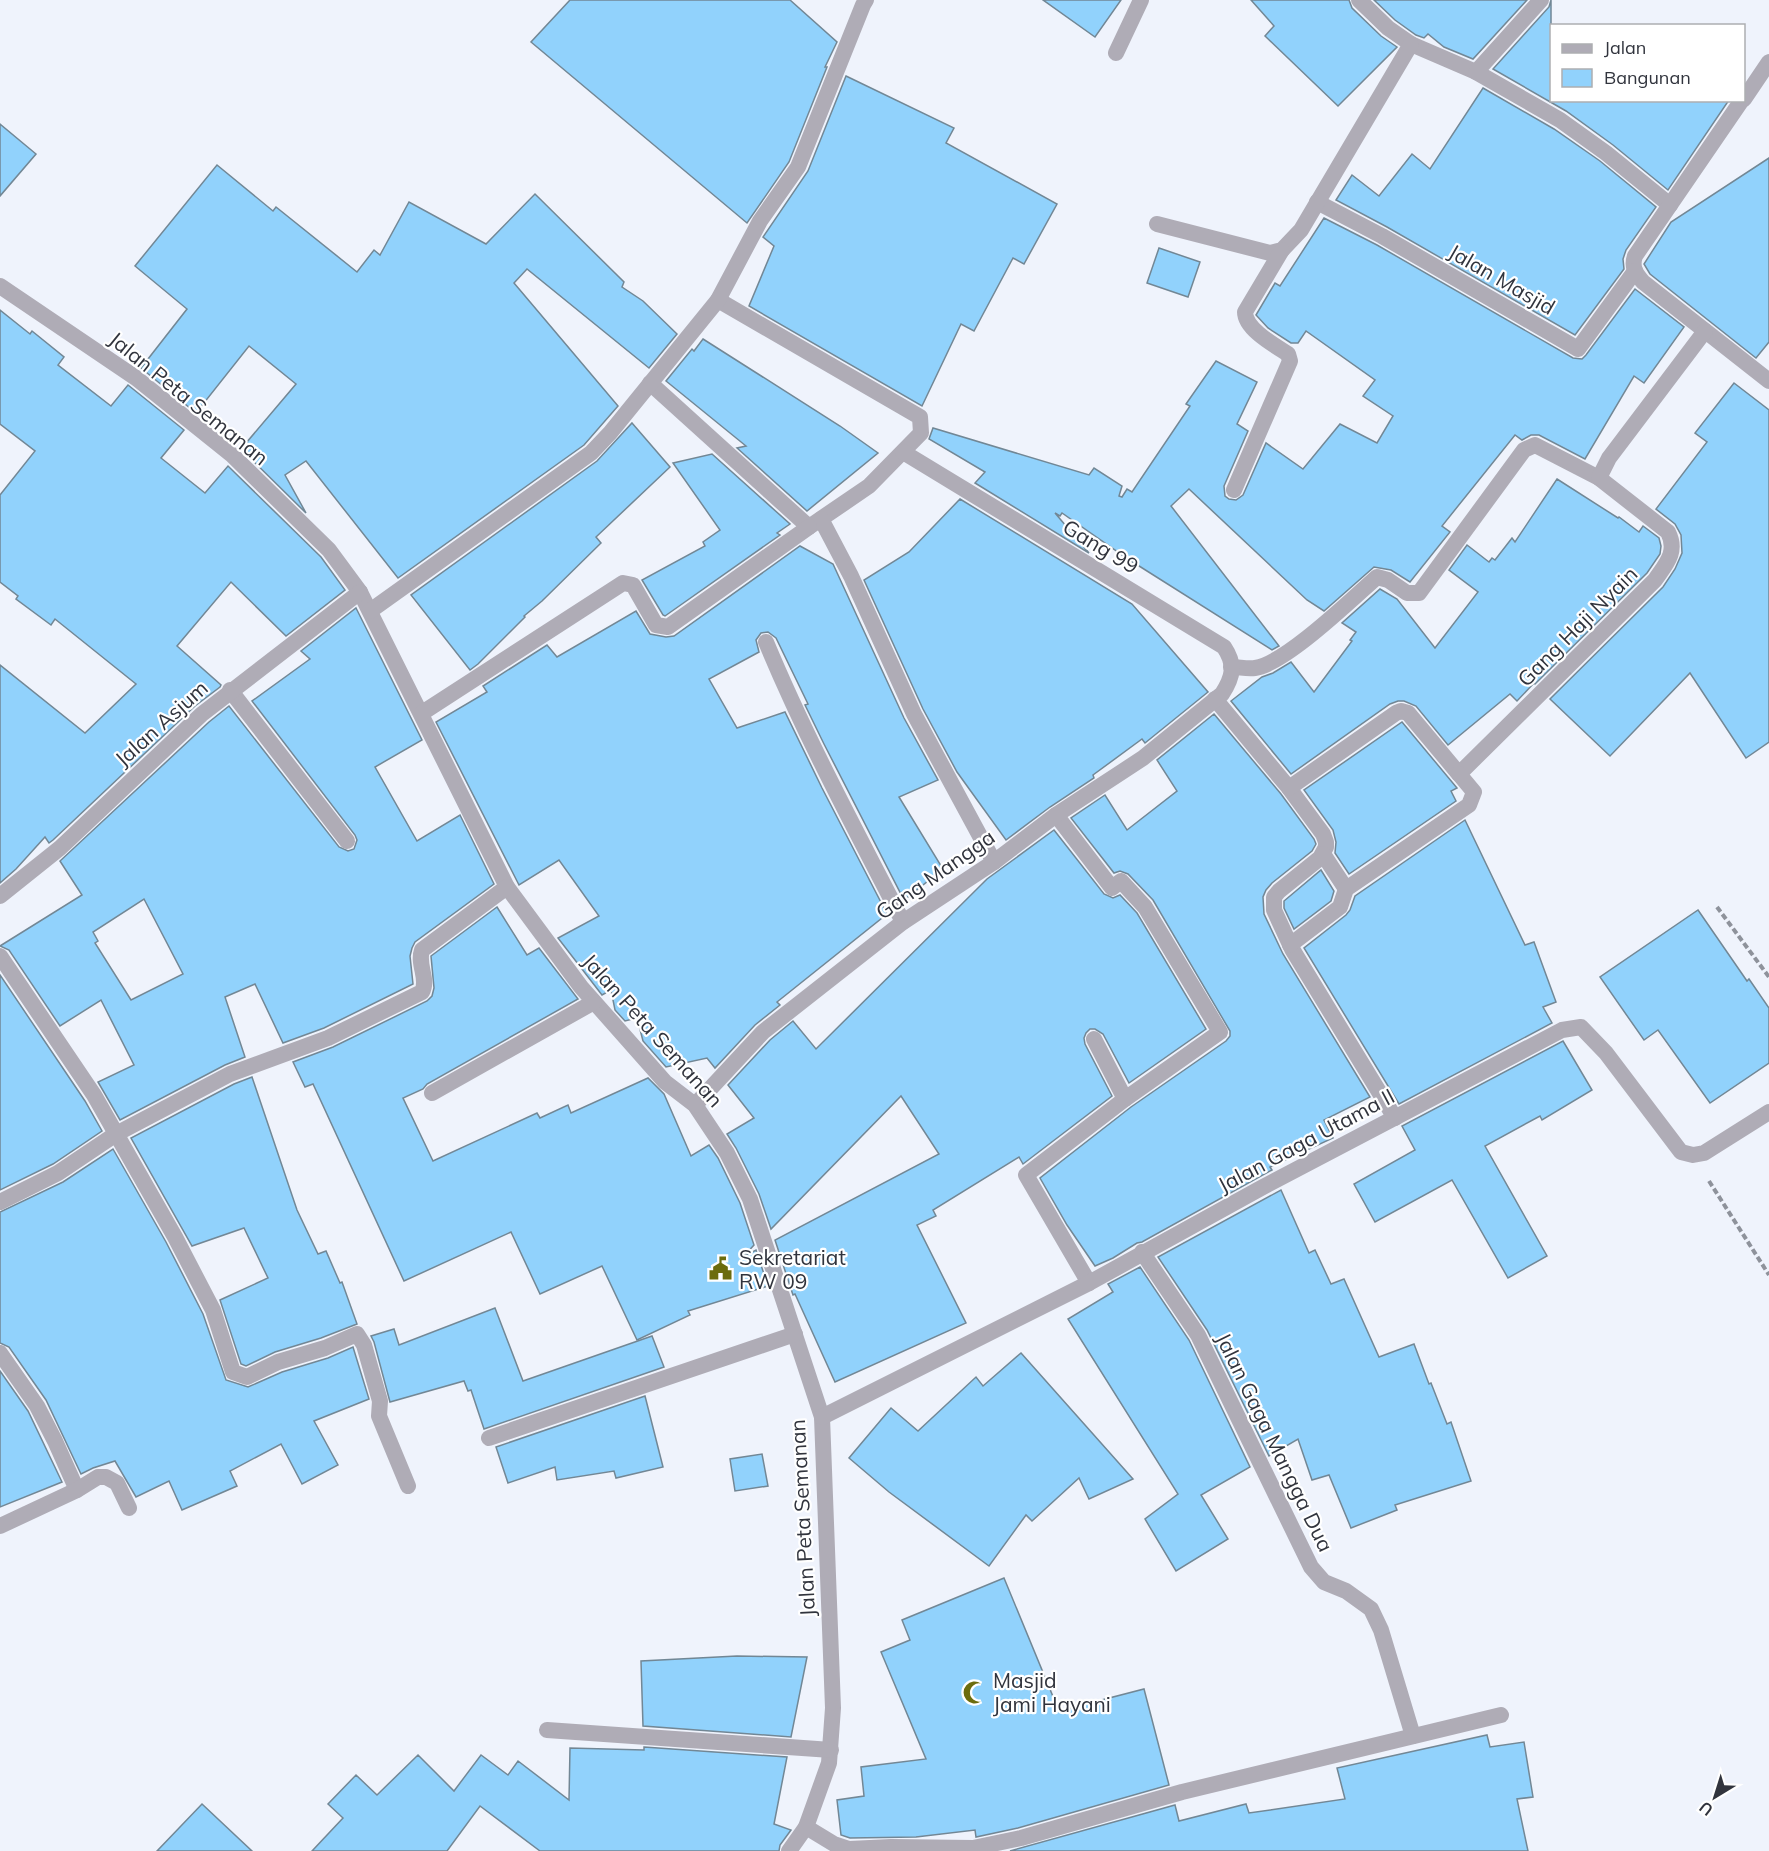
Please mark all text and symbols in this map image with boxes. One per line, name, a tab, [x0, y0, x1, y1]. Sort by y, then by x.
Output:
legend	[1550, 24, 1745, 102]
text: Jalan	[1604, 36, 1646, 59]
text: Bangunan	[1604, 66, 1691, 89]
street label: Jalan Masjid	[1444, 238, 1560, 320]
street label: Jalan Peta Semanan	[104, 326, 274, 470]
street label: Gang 99	[1058, 513, 1144, 579]
street label: Gang Haji Nyain	[1512, 561, 1642, 691]
street label: Jalan Asjum	[109, 674, 213, 772]
street label: Gang Mangga	[871, 823, 999, 925]
street label: Jalan Peta Semanan	[577, 948, 729, 1112]
street label: Jalan Gaga Utama II	[1213, 1082, 1399, 1198]
place label: Sekretariat RW 09	[739, 1244, 846, 1294]
public building icon: Sekretariat RW 09	[708, 1256, 734, 1282]
street label: Jalan Gaga Mangga Dua	[1211, 1328, 1339, 1556]
street label: Jalan Peta Semanan	[784, 1419, 820, 1617]
place label: Masjid Jami Hayani	[993, 1667, 1111, 1717]
mosque icon: Masjid Jami Hayani	[962, 1679, 988, 1705]
north arrow	[1685, 1767, 1745, 1827]
text: U	[1695, 1797, 1717, 1820]

